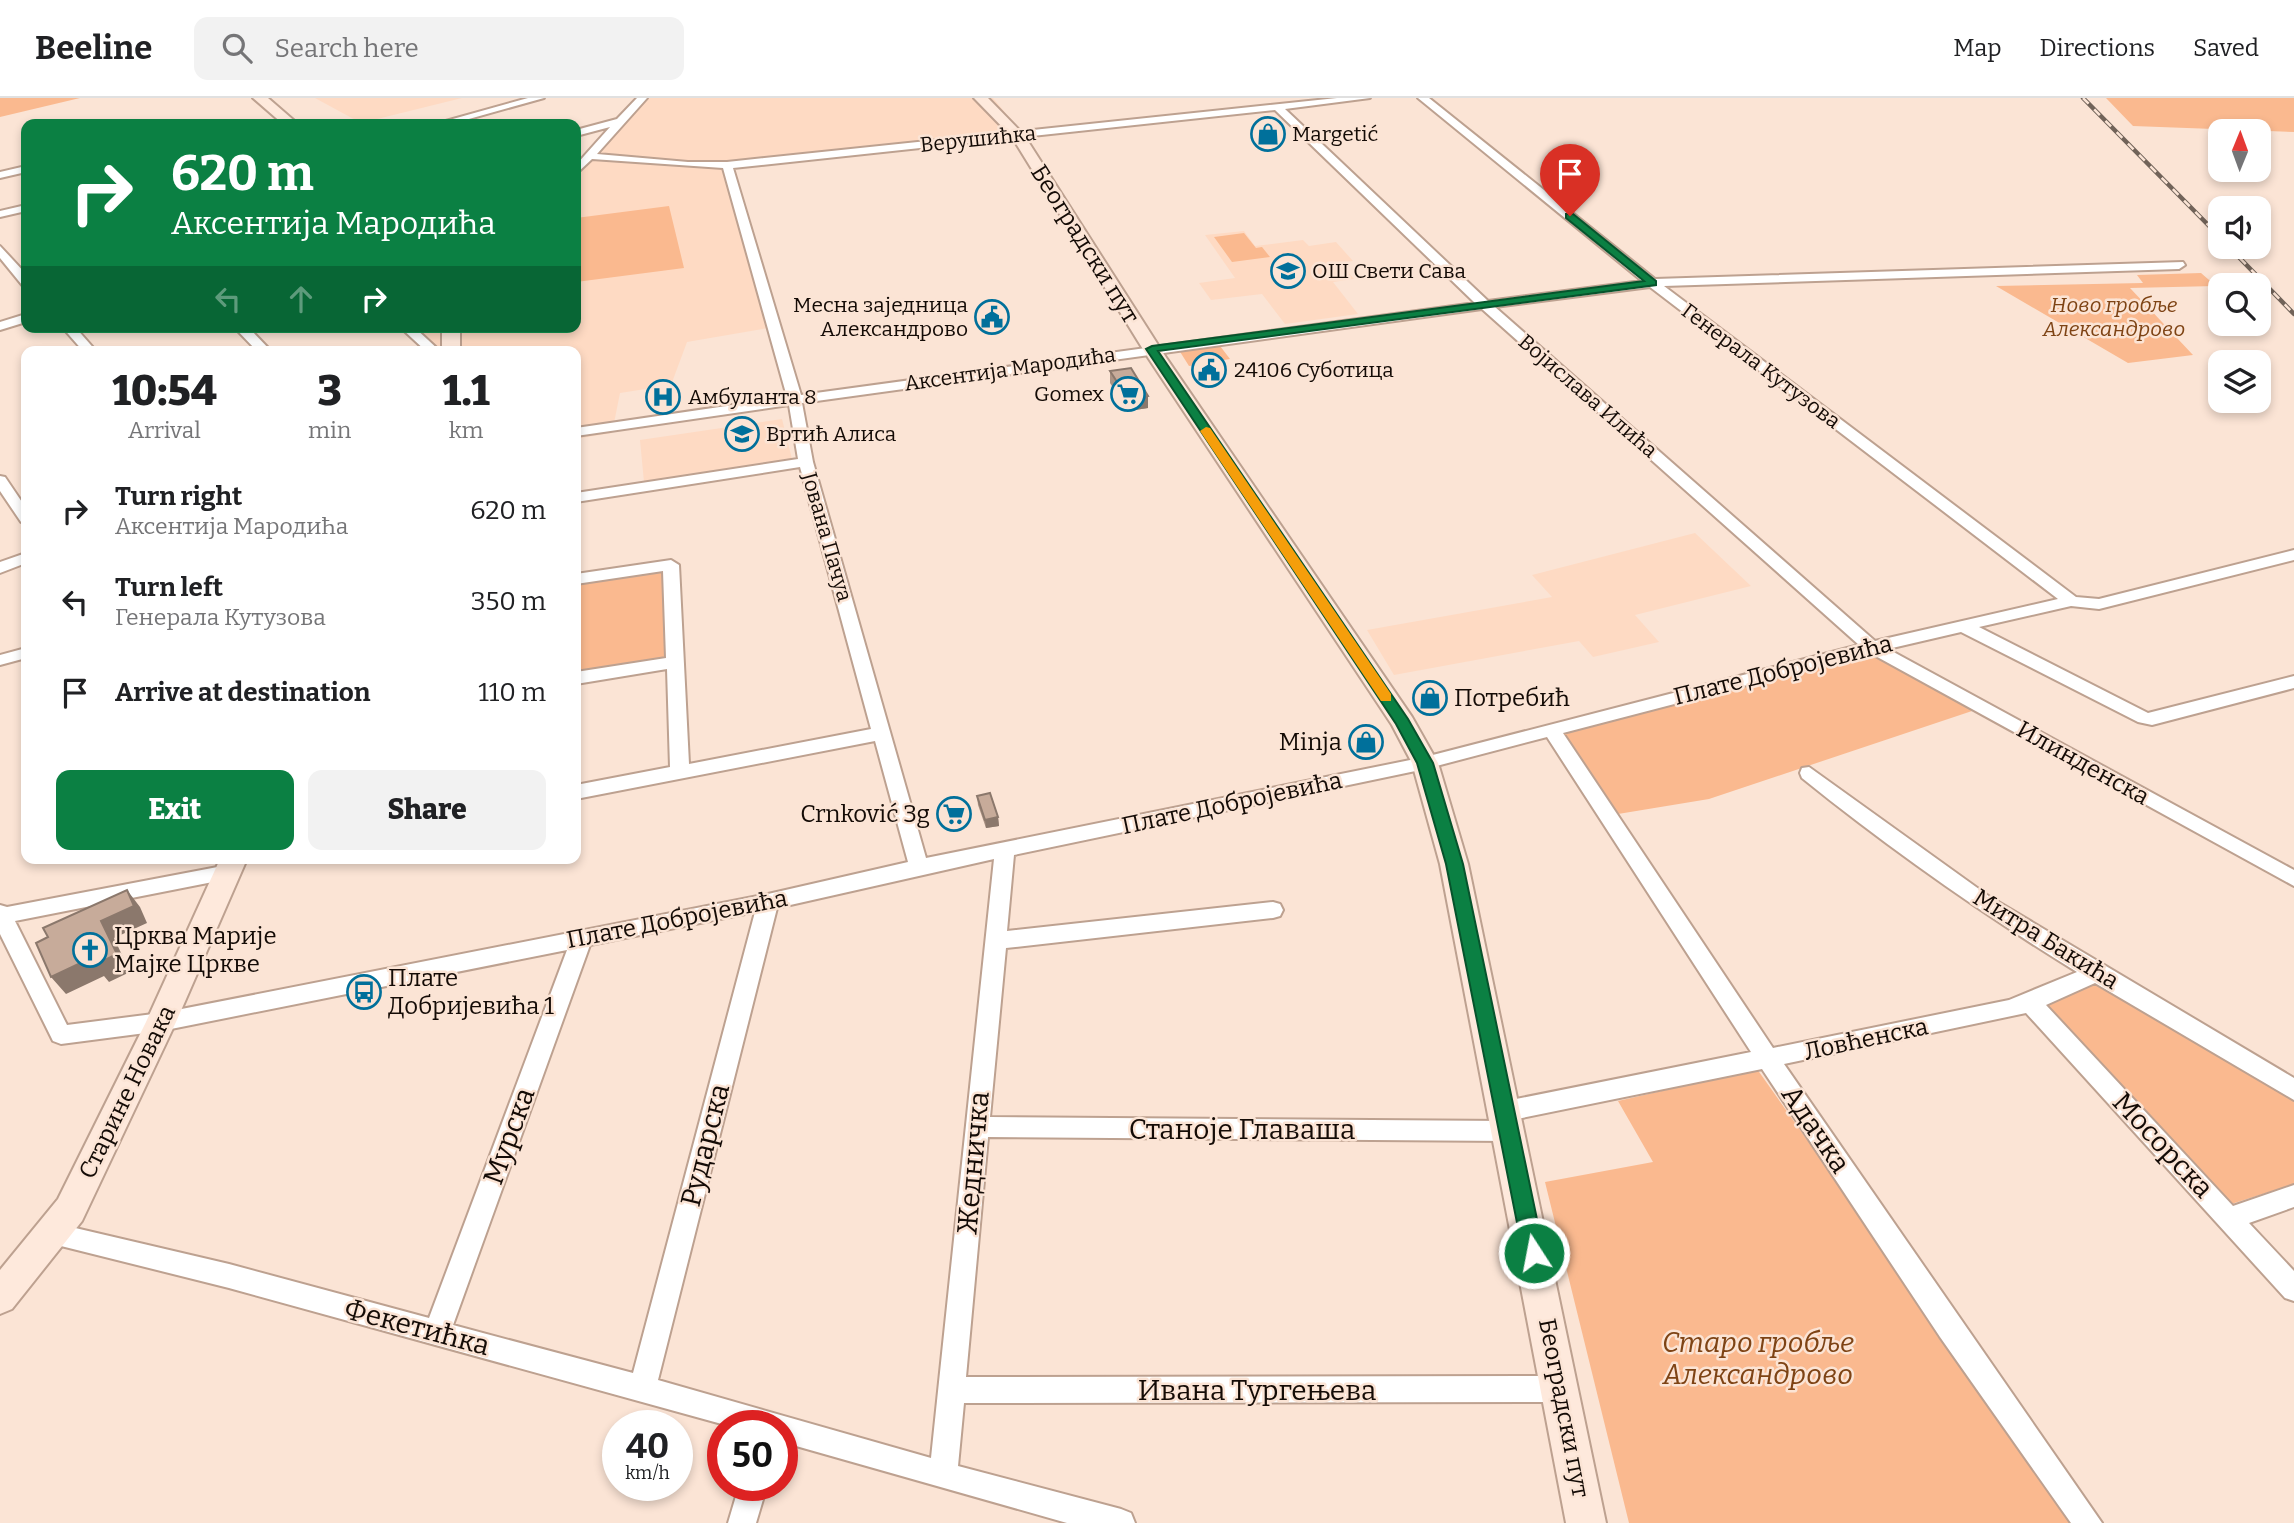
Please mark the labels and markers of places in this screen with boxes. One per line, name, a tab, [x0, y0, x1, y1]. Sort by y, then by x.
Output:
shop icon: Margetić	[1249, 115, 1287, 153]
place label: Margetić	[1292, 121, 1379, 147]
pin	[1540, 144, 1600, 216]
school or university icon: ОШ Свети Сава	[1269, 252, 1307, 290]
place label: ОШ Свети Сава	[1312, 258, 1467, 284]
place label: Месна заједница Александрово	[793, 292, 968, 342]
public building icon: Месна заједница Александрово	[973, 298, 1011, 336]
public building icon: 24106 Суботица	[1190, 351, 1228, 389]
place label: 24106 Суботица	[1234, 357, 1394, 383]
supermarket icon: Gomex	[1109, 375, 1147, 413]
hospital icon: Амбуланта 8	[644, 378, 682, 416]
place label: Gomex	[1034, 381, 1104, 407]
place label: Амбуланта 8	[688, 384, 817, 410]
school or university icon: Вртић Алиса	[723, 415, 761, 453]
place label: Вртић Алиса	[766, 421, 897, 447]
shop icon: Потребић	[1411, 679, 1449, 717]
place label: Потребић	[1454, 684, 1570, 712]
shop icon: Minja	[1347, 723, 1385, 761]
place label: Minja	[1279, 728, 1342, 756]
supermarket icon: Crnković 3g	[935, 795, 973, 833]
place label: Crnković 3g	[800, 800, 930, 828]
place label: Црква Марије Мајке Цркве	[114, 922, 277, 978]
church icon: Црква Марије Мајке Цркве	[71, 931, 109, 969]
place label: Плате Добријевића 1	[388, 964, 554, 1020]
bus stop icon: Плате Добријевића 1	[345, 973, 383, 1011]

